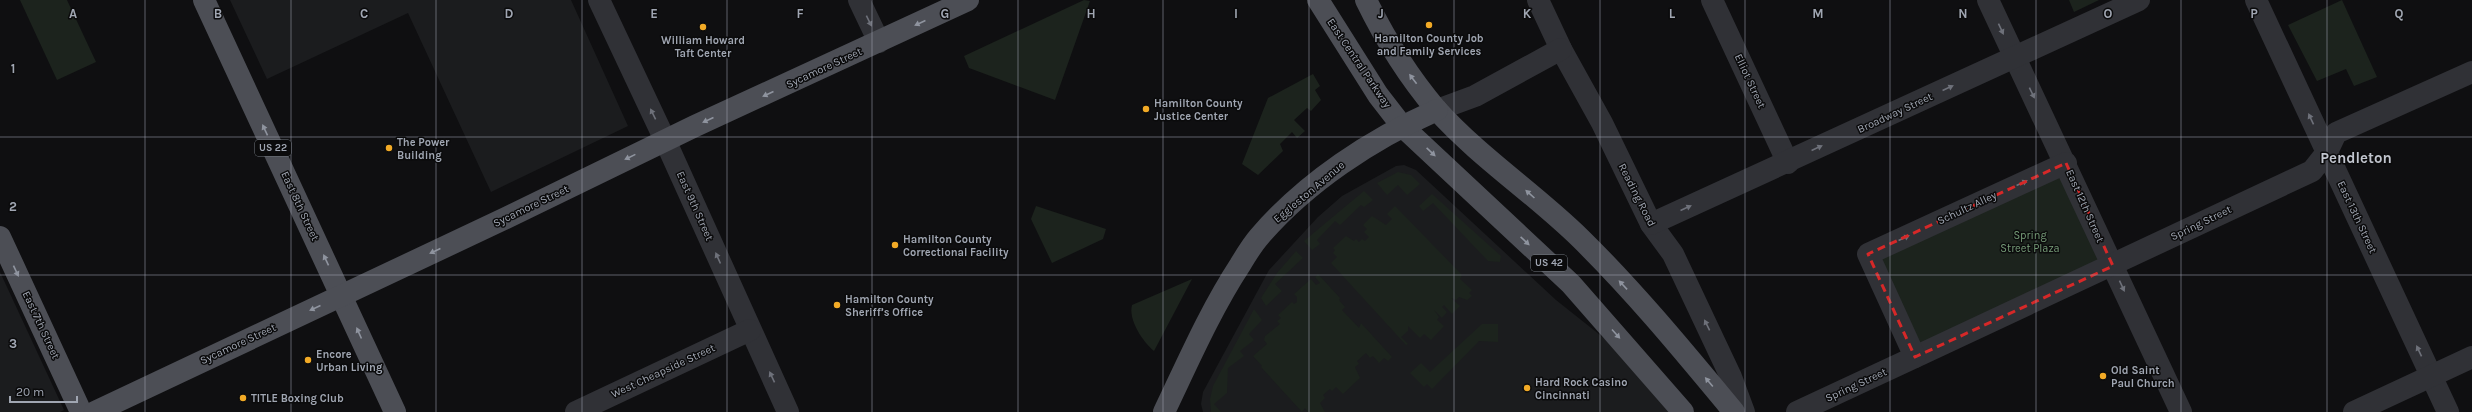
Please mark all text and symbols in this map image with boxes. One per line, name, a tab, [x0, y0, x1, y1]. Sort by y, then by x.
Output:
text: A	[69, 6, 77, 21]
text: B	[214, 6, 222, 21]
text: C	[360, 6, 368, 21]
text: D	[505, 6, 514, 21]
text: E	[650, 6, 658, 21]
text: F	[796, 6, 804, 21]
text: G	[941, 6, 949, 21]
text: H	[1086, 6, 1096, 21]
text: I	[1234, 6, 1238, 21]
text: J	[1378, 6, 1384, 21]
text: K	[1523, 6, 1532, 21]
text: L	[1669, 6, 1676, 21]
text: M	[1812, 6, 1824, 21]
text: N	[1958, 6, 1968, 21]
text: O	[2104, 6, 2113, 21]
text: P	[2250, 6, 2258, 21]
text: Q	[2395, 6, 2404, 21]
one-way arrow	[866, 15, 872, 27]
street label: East Central Parkway	[1324, 16, 1394, 110]
one-way arrow	[914, 20, 926, 26]
marker: Hamilton County Job and Family Services	[1424, 20, 1434, 30]
marker: William Howard Taft Center	[698, 22, 708, 32]
one-way arrow	[1998, 23, 2004, 34]
place label: Hamilton County Job and Family Services	[1374, 32, 1484, 58]
place label: William Howard Taft Center	[661, 34, 745, 60]
street label: Sycamore Street	[784, 45, 864, 91]
street label: Elliot Street	[1732, 52, 1768, 110]
text: 1	[11, 61, 15, 76]
one-way arrow	[1409, 74, 1417, 85]
one-way arrow	[1942, 85, 1954, 91]
one-way arrow	[2029, 87, 2035, 98]
street label: Broadway Street	[1855, 90, 1935, 136]
one-way arrow	[762, 91, 773, 97]
place label: Hamilton County Justice Center	[1154, 97, 1243, 123]
marker: Hamilton County Justice Center	[1141, 104, 1151, 114]
one-way arrow	[650, 109, 656, 120]
one-way arrow	[2308, 114, 2314, 125]
one-way arrow	[703, 117, 714, 123]
one-way arrow	[262, 124, 268, 136]
place label: The Power Building	[397, 136, 450, 162]
road number: US 22	[255, 140, 291, 156]
marker: The Power Building	[384, 143, 394, 153]
one-way arrow	[1812, 145, 1823, 151]
one-way arrow	[1426, 147, 1435, 156]
district label: Pendleton	[2320, 149, 2392, 167]
one-way arrow	[625, 154, 636, 160]
street label: Eggleston Avenue	[1271, 158, 1347, 225]
street label: Reading Road	[1616, 161, 1658, 229]
street label: East 12th Street	[2063, 168, 2107, 244]
street label: East 8th Street	[278, 169, 322, 243]
street label: East 9th Street	[674, 169, 716, 243]
street label: East 13th Street	[2335, 179, 2379, 255]
one-way arrow	[2016, 180, 2028, 186]
street label: Sycamore Street	[491, 182, 571, 230]
one-way arrow	[1525, 189, 1535, 198]
street label: Schultz Alley	[1935, 189, 1999, 227]
text: 2	[9, 199, 17, 214]
street label: Spring Street	[2168, 203, 2234, 243]
one-way arrow	[1681, 205, 1693, 211]
park label: Spring Street Plaza	[2000, 229, 2060, 255]
place label: Hamilton County Correctional Facility	[903, 233, 1009, 259]
one-way arrow	[1898, 235, 1909, 241]
one-way arrow	[1520, 236, 1530, 246]
marker: Hamilton County Correctional Facility	[890, 240, 900, 250]
one-way arrow	[428, 249, 440, 255]
one-way arrow	[715, 253, 721, 264]
one-way arrow	[323, 255, 329, 266]
road number: US 42	[1531, 255, 1567, 271]
one-way arrow	[13, 266, 19, 277]
one-way arrow	[1619, 280, 1628, 290]
one-way arrow	[2119, 281, 2125, 292]
street label: East 7th Street	[20, 289, 62, 361]
place label: Hamilton County Sheriff’s Office	[845, 293, 934, 319]
marker: Hamilton County Sheriff’s Office	[832, 300, 842, 310]
one-way arrow	[310, 305, 321, 311]
one-way arrow	[1704, 319, 1710, 330]
street label: Sycamore Street	[198, 321, 278, 367]
one-way arrow	[356, 328, 362, 339]
one-way arrow	[1611, 329, 1621, 339]
text: 3	[9, 336, 17, 351]
street label: West Cheapside Street	[609, 341, 717, 401]
one-way arrow	[2416, 346, 2422, 357]
place label: Encore Urban Living	[316, 348, 383, 374]
marker: Encore Urban Living	[303, 355, 313, 365]
place label: Old Saint Paul Church	[2111, 364, 2175, 390]
street label: Spring Street	[1823, 365, 1889, 405]
one-way arrow	[768, 370, 774, 382]
marker: Old Saint Paul Church	[2098, 371, 2108, 381]
place label: Hard Rock Casino Cincinnati	[1535, 376, 1627, 402]
one-way arrow	[1705, 377, 1714, 388]
scale bar	[10, 378, 77, 404]
marker: Hard Rock Casino Cincinnati	[1522, 383, 1532, 393]
text: 20 m	[16, 385, 44, 399]
place label: TITLE Boxing Club	[251, 392, 344, 405]
marker: TITLE Boxing Club	[238, 393, 248, 403]

